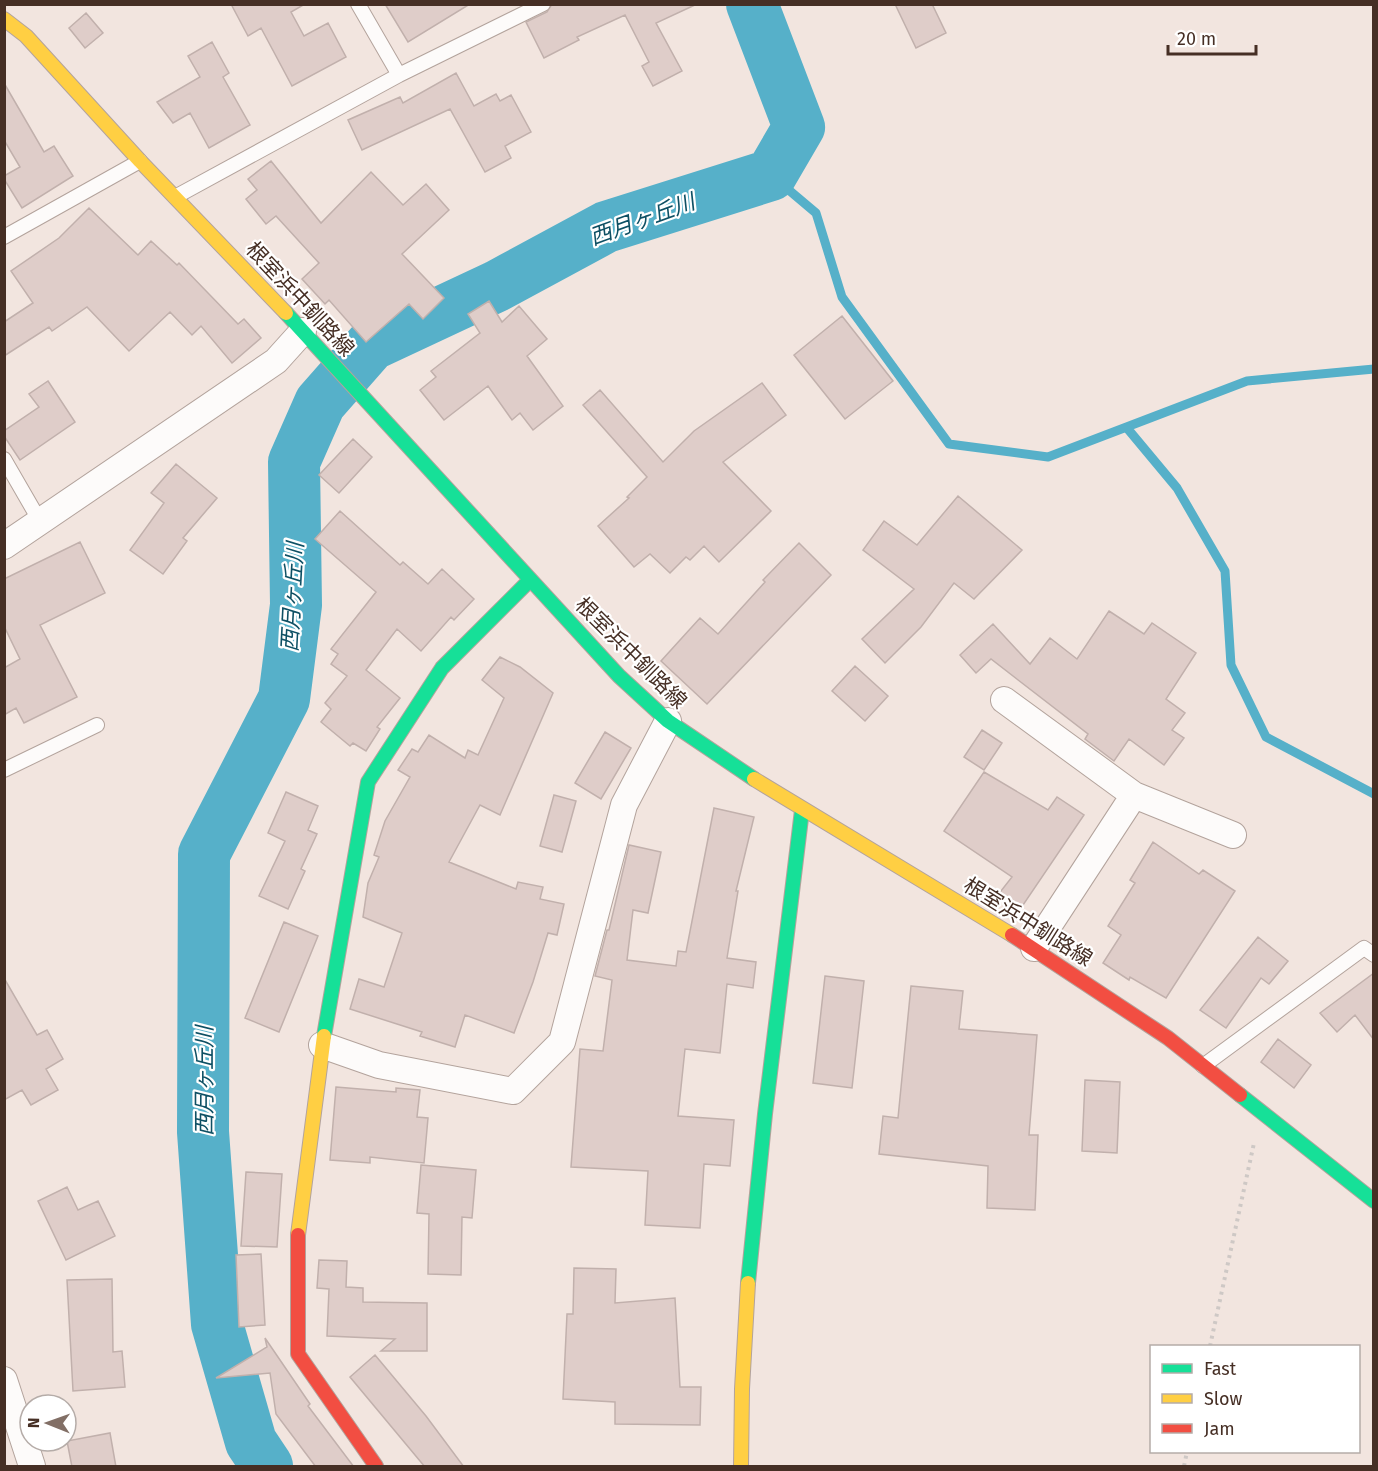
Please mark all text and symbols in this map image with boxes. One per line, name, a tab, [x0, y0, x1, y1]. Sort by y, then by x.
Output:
scale bar	[1168, 18, 1256, 56]
text: 20 m	[1177, 28, 1216, 50]
water label: 西月ヶ丘川	[586, 187, 700, 251]
street label: 根室浜中釧路線	[240, 236, 360, 362]
water label: 西月ヶ丘川	[276, 539, 309, 653]
street label: 根室浜中釧路線	[570, 592, 692, 714]
street label: 根室浜中釧路線	[959, 872, 1097, 972]
water label: 西月ヶ丘川	[191, 1024, 218, 1136]
legend	[1150, 1345, 1360, 1453]
text: Fast	[1204, 1358, 1237, 1380]
text: Slow	[1204, 1388, 1243, 1410]
north arrow	[18, 1393, 78, 1453]
text: N	[24, 1417, 43, 1428]
text: Jam	[1204, 1418, 1235, 1440]

